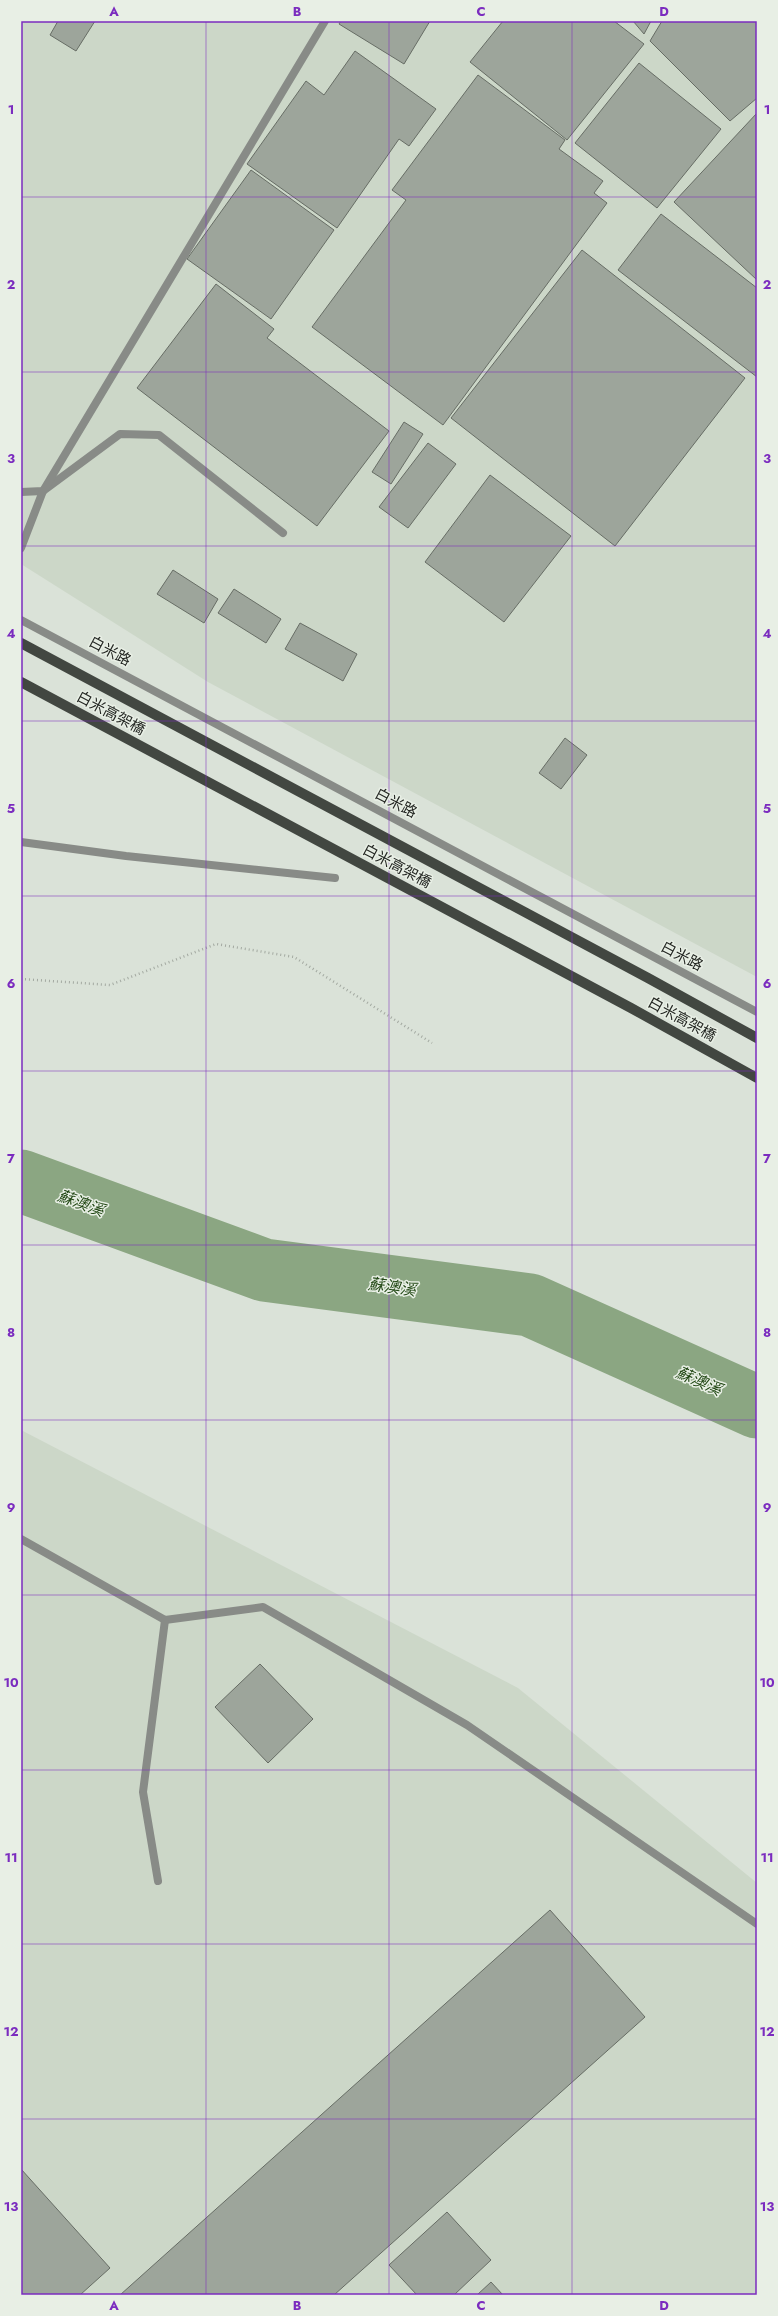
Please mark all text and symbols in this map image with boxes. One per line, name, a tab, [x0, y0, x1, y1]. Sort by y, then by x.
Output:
text: A	[108, 2, 119, 21]
text: B	[293, 2, 302, 21]
text: C	[476, 2, 486, 21]
text: D	[659, 2, 669, 21]
text: 1	[8, 100, 14, 119]
text: 1	[764, 100, 770, 119]
text: 2	[7, 275, 15, 294]
text: 2	[763, 275, 771, 294]
text: 3	[7, 449, 15, 468]
text: 3	[763, 449, 771, 468]
text: 4	[6, 624, 16, 643]
text: 4	[762, 624, 772, 643]
street label: 白米路	[85, 631, 135, 671]
street label: 白米高架橋	[73, 686, 149, 740]
street label: 白米路	[371, 783, 421, 823]
text: 5	[7, 799, 15, 818]
text: 5	[763, 799, 771, 818]
street label: 白米高架橋	[359, 839, 435, 893]
street label: 白米路	[657, 936, 707, 976]
text: 6	[7, 974, 16, 993]
text: 6	[763, 974, 772, 993]
street label: 白米高架橋	[644, 991, 720, 1047]
text: 7	[7, 1149, 15, 1168]
text: 7	[763, 1149, 771, 1168]
water label: 蘇澳溪	[55, 1184, 109, 1223]
water label: 蘇澳溪	[367, 1272, 419, 1302]
text: 8	[7, 1323, 15, 1342]
text: 8	[763, 1323, 771, 1342]
water label: 蘇澳溪	[672, 1361, 727, 1402]
text: 9	[7, 1498, 16, 1517]
text: 9	[763, 1498, 772, 1517]
text: 10	[3, 1673, 19, 1692]
text: 10	[759, 1673, 775, 1692]
text: 11	[4, 1848, 18, 1867]
text: 11	[760, 1848, 774, 1867]
text: 12	[3, 2022, 19, 2041]
text: 12	[759, 2022, 775, 2041]
text: 13	[4, 2197, 18, 2216]
text: 13	[760, 2197, 774, 2216]
text: A	[108, 2296, 119, 2315]
text: B	[293, 2296, 302, 2315]
text: C	[476, 2296, 486, 2315]
text: D	[659, 2296, 669, 2315]

